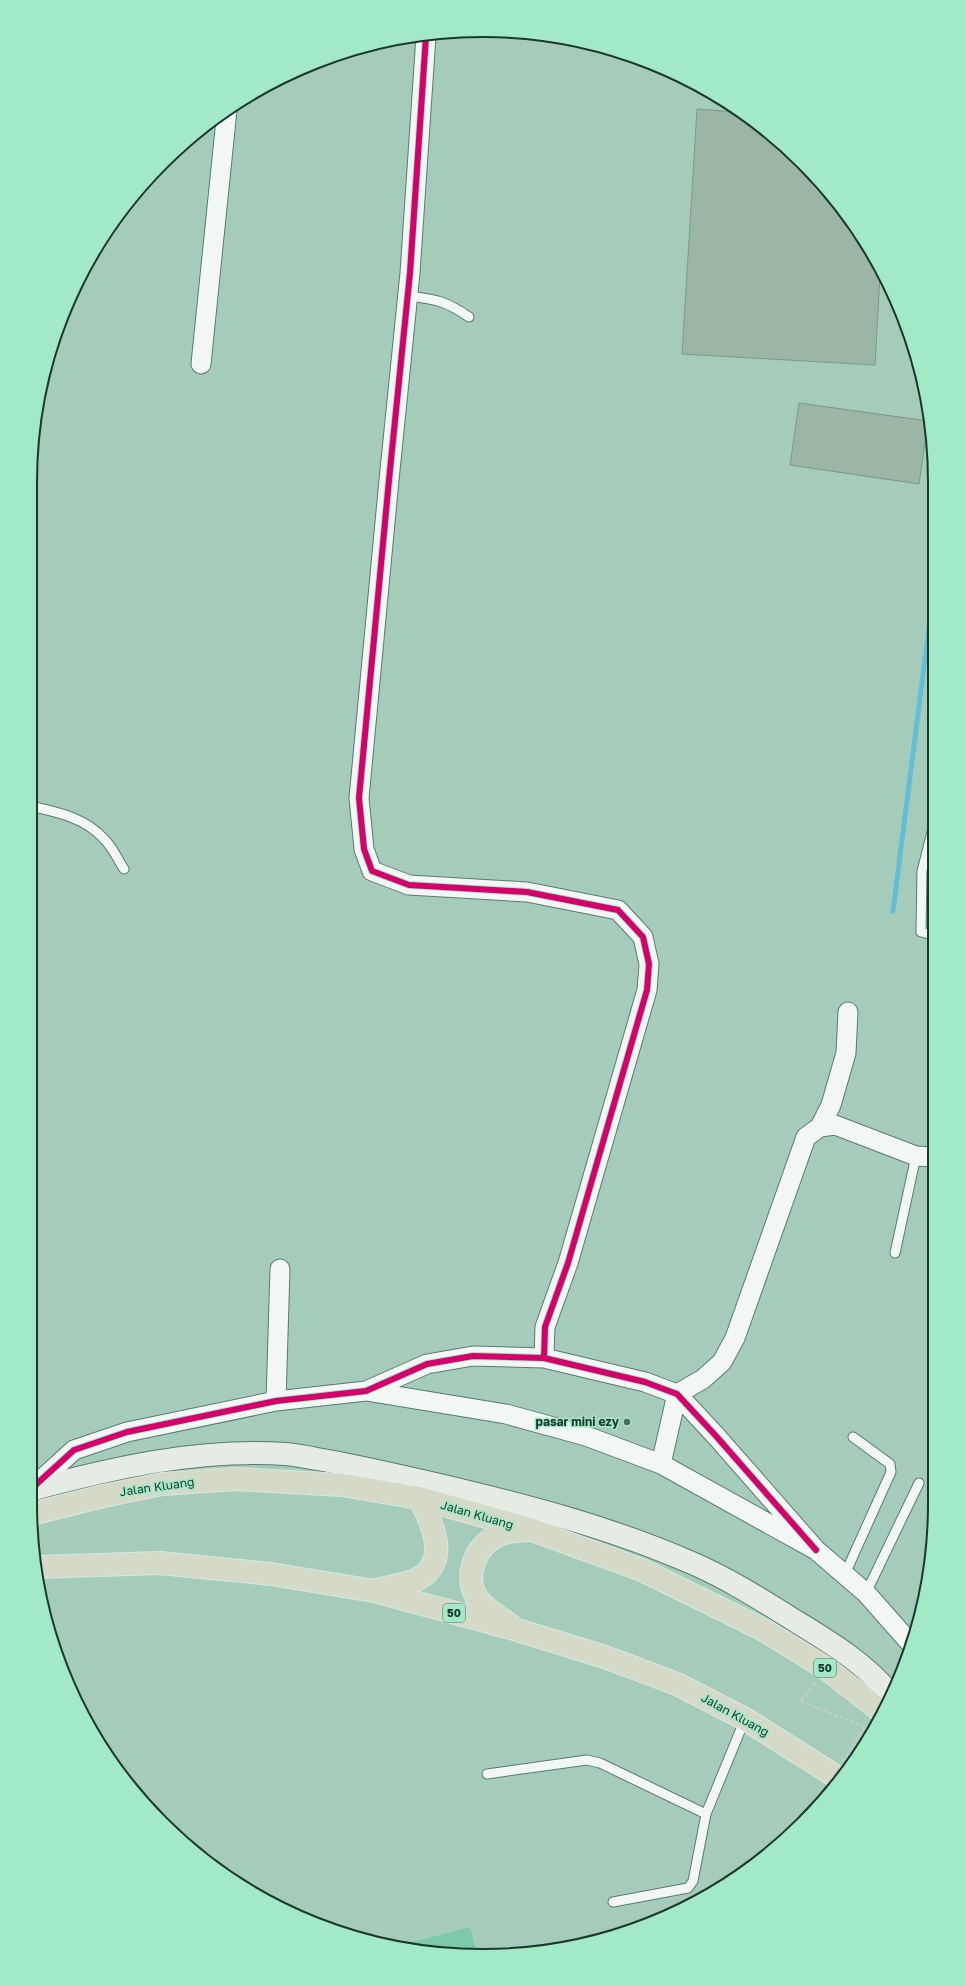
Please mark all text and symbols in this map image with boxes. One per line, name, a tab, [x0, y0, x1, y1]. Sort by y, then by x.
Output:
place label: pasar mini ezy	[536, 1414, 620, 1429]
marker: pasar mini ezy	[622, 1417, 632, 1427]
street label: Jalan Kluang	[119, 1474, 195, 1499]
street label: Jalan Kluang	[439, 1497, 515, 1532]
road number: 50	[443, 1604, 465, 1622]
road number: 50	[814, 1659, 836, 1677]
street label: Jalan Kluang	[699, 1690, 772, 1739]

